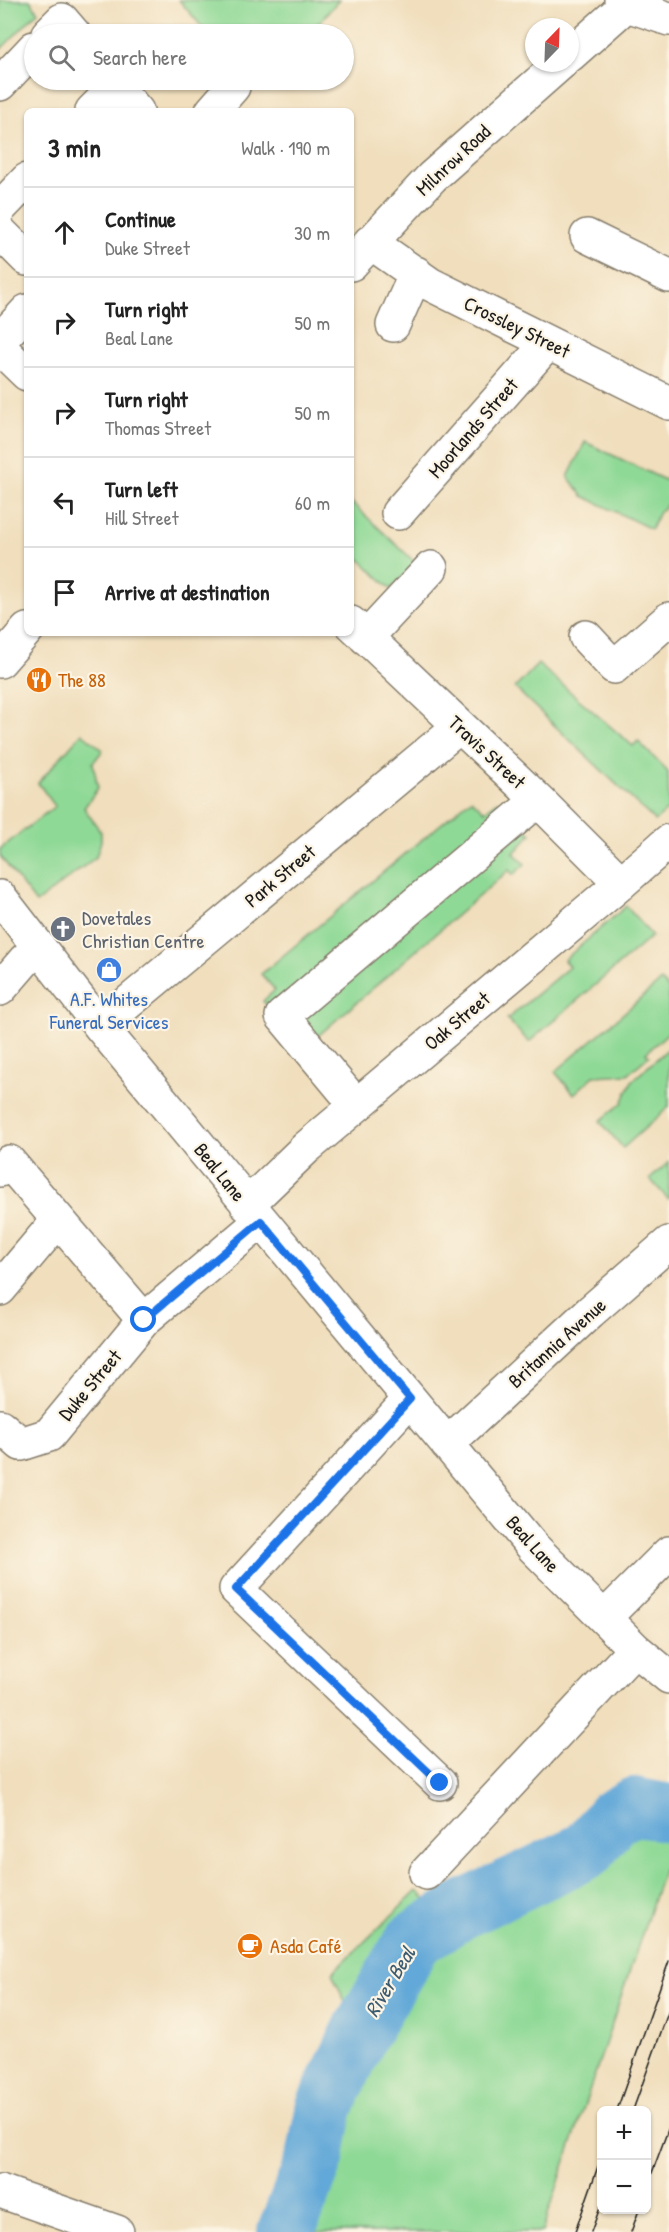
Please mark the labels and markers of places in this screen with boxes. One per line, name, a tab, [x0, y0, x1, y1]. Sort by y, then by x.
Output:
restaurant icon: The 88	[24, 665, 54, 695]
place label: The 88	[58, 666, 106, 693]
place label: Dovetales Christian Centre	[82, 904, 205, 954]
church icon: Dovetales Christian Centre	[48, 914, 78, 944]
shop icon: A.F. Whites Funeral Services	[94, 955, 124, 985]
place label: A.F. Whites Funeral Services	[49, 985, 169, 1035]
cafe icon: Asda Café	[235, 1931, 265, 1961]
place label: Asda Café	[270, 1932, 342, 1959]

